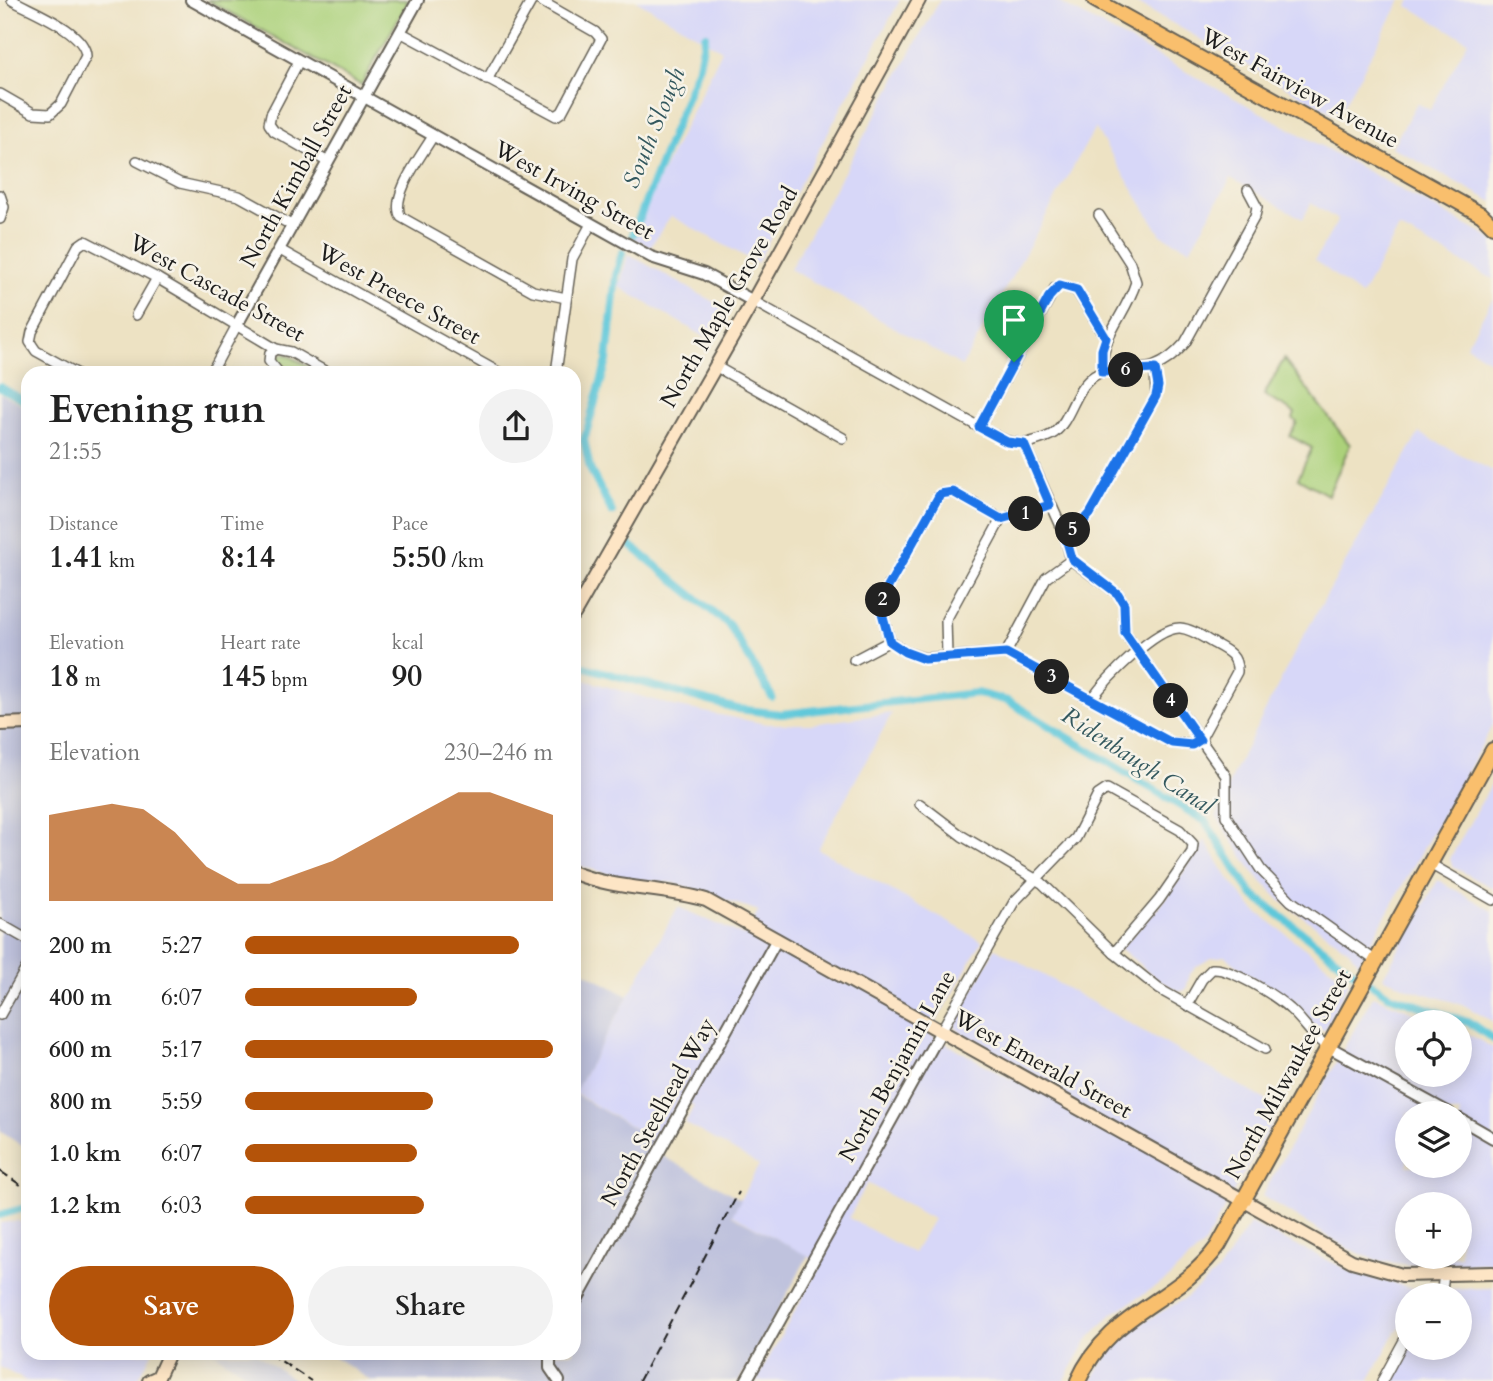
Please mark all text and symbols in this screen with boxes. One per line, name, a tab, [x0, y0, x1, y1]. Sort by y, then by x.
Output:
street label: West Fairview Avenue	[1194, 20, 1405, 156]
water label: South Slough	[615, 62, 693, 193]
street label: North Kimball Street	[233, 79, 359, 273]
street label: West Irving Street	[487, 133, 660, 247]
street label: North Maple Grove Road	[653, 180, 805, 413]
street label: West Cascade Street	[123, 226, 311, 349]
street label: West Preece Street	[311, 236, 486, 352]
pin	[984, 290, 1044, 362]
icon: arrive	[995, 301, 1033, 339]
pin: 6	[1108, 352, 1144, 388]
text: 6	[1121, 356, 1130, 382]
text: Evening run	[49, 384, 265, 436]
button: share	[479, 389, 553, 463]
text: 21:55	[49, 436, 102, 467]
pin: 1	[1009, 496, 1044, 532]
text: 1	[1021, 500, 1030, 526]
text: Distance	[49, 511, 118, 537]
text: Time	[220, 511, 264, 537]
text: Pace	[392, 511, 428, 537]
pin: 5	[1056, 512, 1090, 548]
text: 5	[1068, 516, 1077, 542]
text: 1.41	[49, 537, 104, 578]
text: 8:14	[220, 537, 275, 578]
text: 5:50	[392, 537, 446, 578]
text: km	[104, 548, 135, 574]
text: /km	[446, 548, 484, 574]
pin: 2	[866, 582, 900, 618]
text: 2	[878, 586, 887, 612]
text: Elevation	[49, 630, 124, 656]
text: Heart rate	[220, 630, 301, 656]
text: kcal	[392, 630, 424, 656]
text: 18	[49, 656, 80, 697]
text: 145	[220, 656, 266, 697]
text: 90	[392, 656, 422, 697]
pin: 3	[1034, 660, 1070, 694]
text: 3	[1047, 663, 1056, 689]
text: m	[80, 667, 101, 693]
text: bpm	[266, 667, 308, 693]
pin: 4	[1154, 684, 1188, 718]
text: 4	[1166, 687, 1175, 713]
water label: Ridenbaugh Canal	[1055, 699, 1222, 824]
text: Elevation	[49, 737, 140, 768]
text: 230–246 m	[444, 737, 553, 768]
text: 200 m	[49, 930, 112, 961]
text: 5:27	[161, 930, 202, 961]
street label: North Milwaukee Street	[1217, 963, 1359, 1185]
street label: North Benjamin Lane	[831, 965, 963, 1167]
text: 400 m	[49, 982, 112, 1013]
text: 6:07	[161, 982, 202, 1013]
street label: West Emerald Street	[948, 1002, 1138, 1126]
map controls	[1395, 1010, 1472, 1360]
button: locate	[1395, 1010, 1472, 1087]
street label: North Steelhead Way	[593, 1012, 723, 1212]
text: 600 m	[49, 1034, 112, 1065]
text: 5:17	[161, 1034, 202, 1065]
text: 800 m	[49, 1086, 112, 1117]
text: 5:59	[161, 1086, 202, 1117]
button: layers	[1395, 1101, 1472, 1178]
text: 1.0 km	[49, 1138, 121, 1169]
text: 6:07	[161, 1138, 202, 1169]
text: 1.2 km	[49, 1190, 121, 1221]
text: 6:03	[161, 1190, 202, 1221]
button: +	[1395, 1192, 1472, 1269]
button: Save	[49, 1266, 294, 1346]
button: Share	[308, 1266, 553, 1346]
button: −	[1395, 1283, 1472, 1360]

